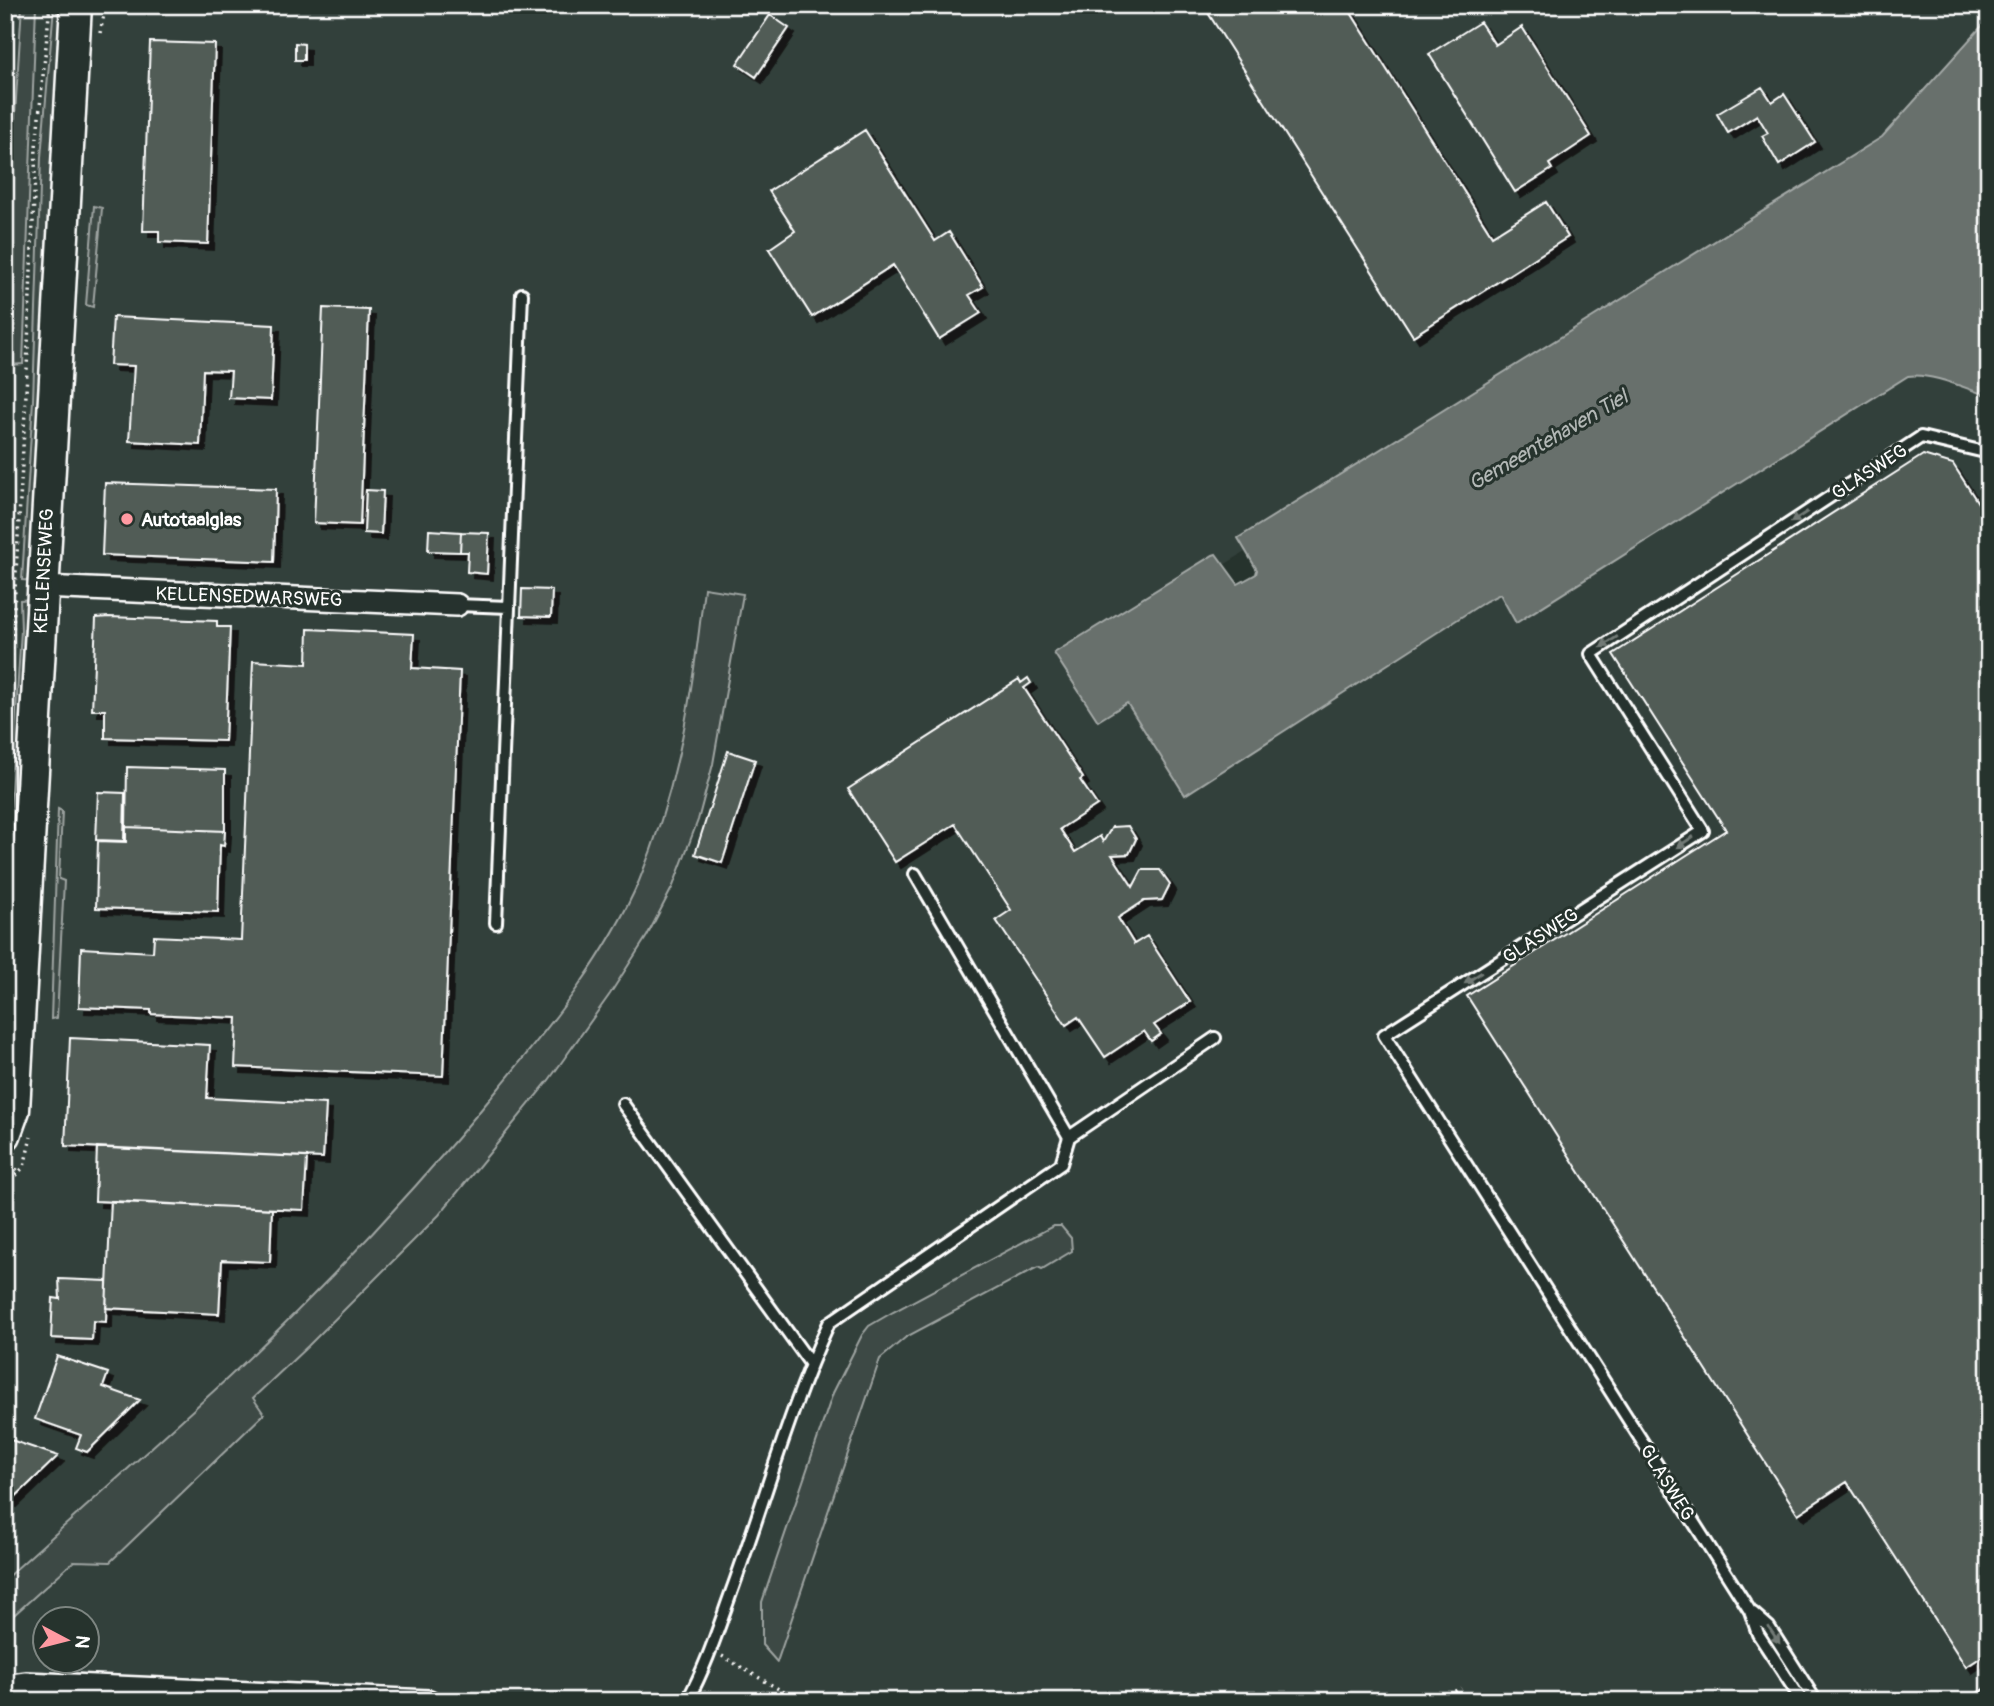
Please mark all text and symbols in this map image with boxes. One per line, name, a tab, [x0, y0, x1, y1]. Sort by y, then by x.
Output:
water label: Gemeentehaven Tiel	[1464, 383, 1635, 497]
street label: GLASWEG	[1827, 439, 1912, 505]
street label: KELLENSEWEG	[29, 508, 59, 634]
place label: Autotaalglas	[141, 508, 242, 532]
one-way arrow	[1790, 510, 1809, 523]
marker: Autotaalglas	[119, 511, 135, 527]
street label: KELLENSEDWARSWEG	[155, 582, 343, 612]
one-way arrow	[1600, 635, 1619, 648]
one-way arrow	[1676, 835, 1694, 849]
street label: GLASWEG	[1498, 903, 1583, 969]
one-way arrow	[1463, 972, 1483, 985]
street label: GLASWEG	[1634, 1440, 1700, 1525]
north arrow	[32, 1604, 102, 1674]
one-way arrow	[1767, 1626, 1781, 1644]
text: N	[69, 1634, 95, 1650]

